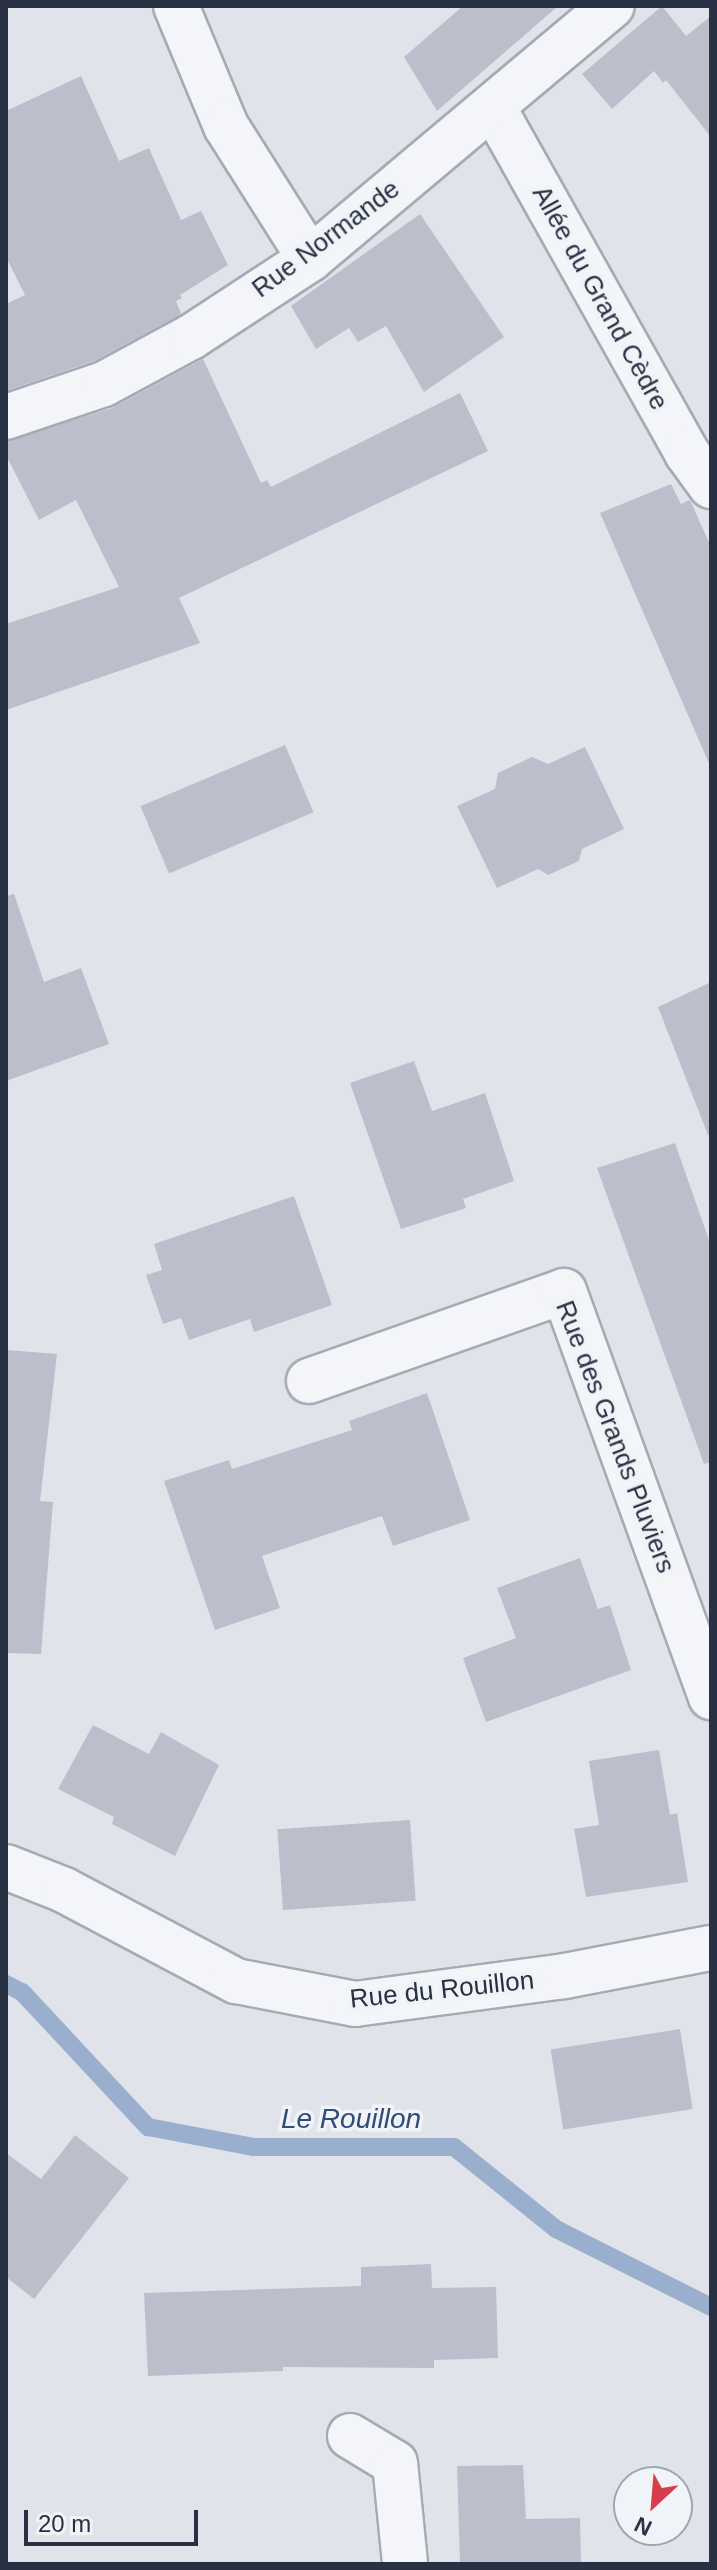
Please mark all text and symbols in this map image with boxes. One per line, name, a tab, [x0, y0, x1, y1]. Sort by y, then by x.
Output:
street label: Rue Normande	[246, 173, 406, 305]
street label: Allée du Grand Cèdre	[525, 180, 675, 416]
street label: Rue des Grands Pluviers	[549, 1296, 681, 1578]
street label: Rue du Rouillon	[348, 1965, 536, 2015]
water label: Le Rouillon	[281, 2102, 421, 2136]
north arrow	[613, 2466, 693, 2546]
scale bar	[28, 2494, 202, 2544]
text: 20 m	[38, 2510, 91, 2537]
text: N	[631, 2512, 656, 2541]

